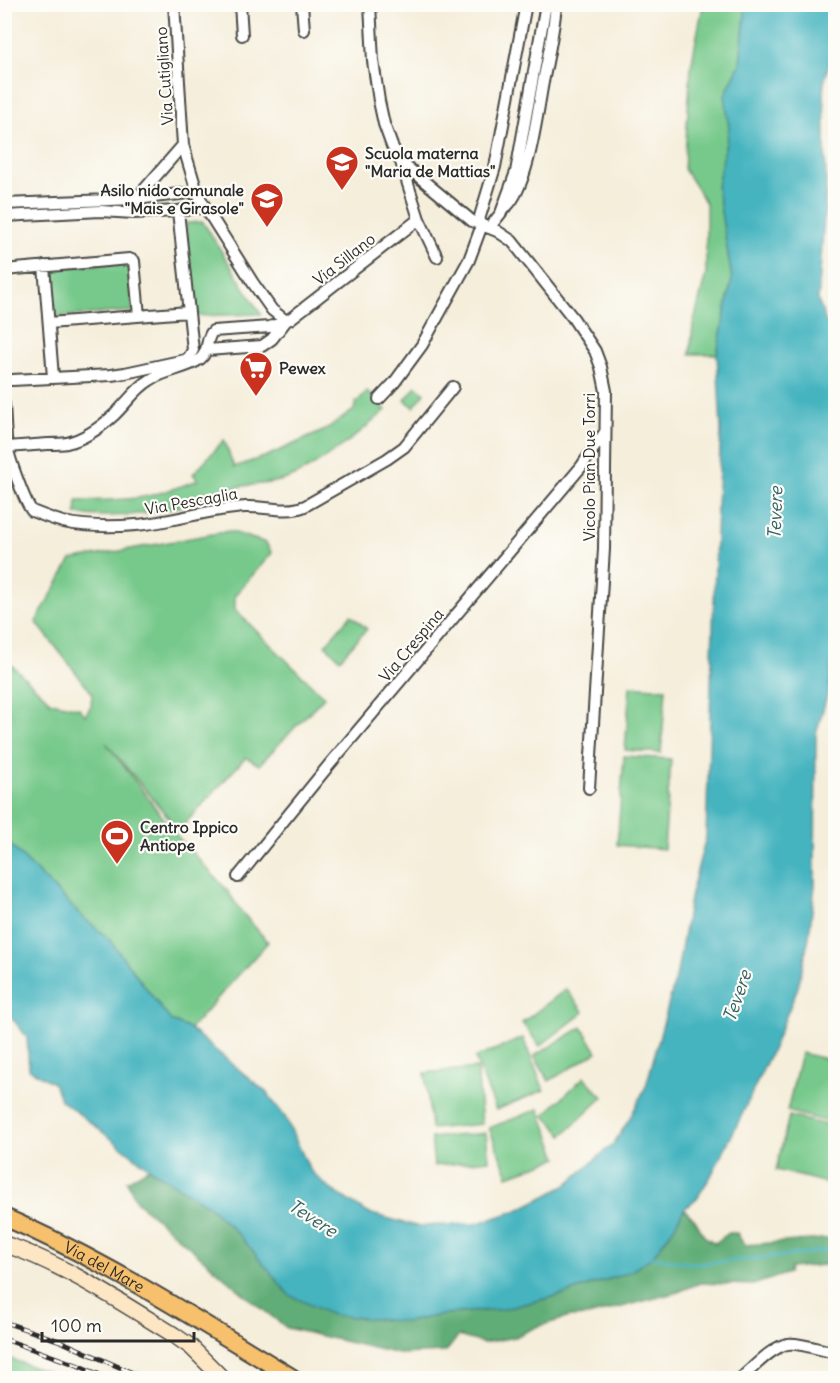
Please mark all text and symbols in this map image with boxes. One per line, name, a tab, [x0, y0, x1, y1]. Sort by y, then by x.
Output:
street label: Via Cutigliano	[151, 26, 177, 126]
place label: Scuola materna "Maria de Mattias"	[365, 143, 496, 181]
school or university icon: Scuola materna "Maria de Mattias"	[324, 144, 360, 191]
place label: Asilo nido comunale "Mais e Girasole"	[101, 180, 244, 218]
school or university icon: Asilo nido comunale "Mais e Girasole"	[249, 181, 285, 228]
street label: Via Sillano	[309, 228, 379, 290]
supermarket icon: Pewex	[238, 350, 274, 397]
place label: Pewex	[279, 358, 326, 378]
street label: Vicolo Pian Due Torri	[579, 393, 599, 541]
street label: Via Pescaglia	[143, 483, 239, 519]
water label: Tevere	[763, 485, 787, 540]
street label: Via Crespina	[374, 604, 448, 686]
place label: Centro Ippico Antiope	[140, 817, 238, 856]
sports icon: Centro Ippico Antiope	[99, 818, 135, 865]
water label: Tevere	[718, 966, 757, 1025]
water label: Tevere	[285, 1194, 342, 1243]
street label: Via del Mare	[61, 1237, 148, 1297]
scale bar	[42, 1305, 194, 1343]
text: 100 m	[51, 1314, 102, 1337]

